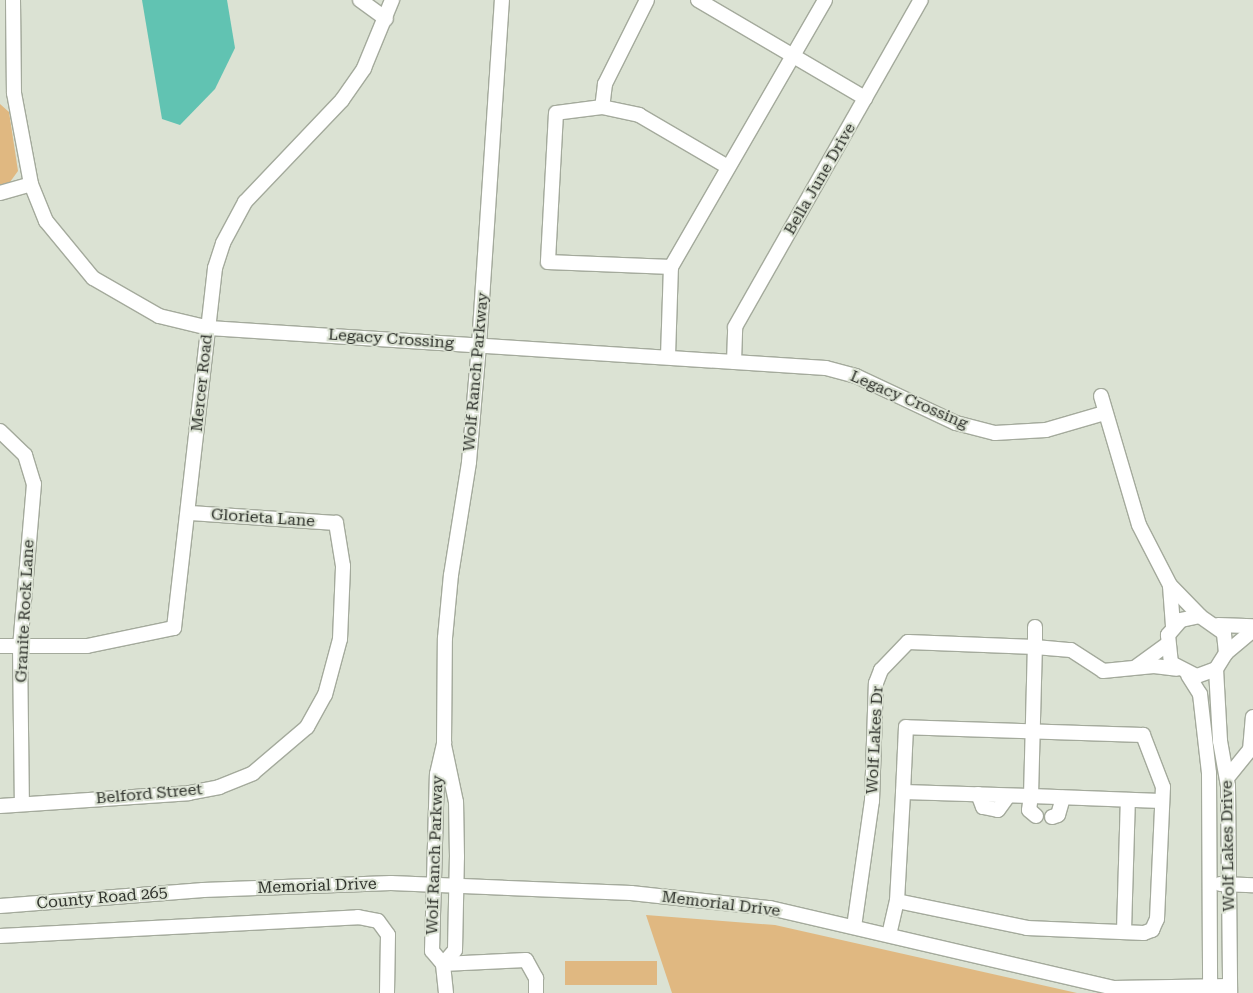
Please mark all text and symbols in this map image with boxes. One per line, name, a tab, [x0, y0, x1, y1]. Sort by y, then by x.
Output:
street label: Bella June Drive	[780, 120, 860, 238]
street label: Wolf Ranch Parkway	[459, 292, 493, 452]
street label: Legacy Crossing	[327, 325, 455, 353]
street label: Mercer Road	[187, 333, 217, 433]
street label: Legacy Crossing	[847, 367, 971, 433]
street label: Glorieta Lane	[210, 505, 316, 531]
street label: Granite Rock Lane	[12, 539, 38, 683]
street label: Wolf Lakes Dr	[863, 685, 887, 795]
street label: Wolf Ranch Parkway	[423, 775, 447, 935]
street label: Belford Street	[95, 780, 203, 808]
street label: Wolf Lakes Drive	[1217, 780, 1239, 912]
street label: Memorial Drive	[257, 874, 377, 898]
street label: County Road 265	[36, 883, 168, 913]
street label: Memorial Drive	[661, 887, 781, 921]

